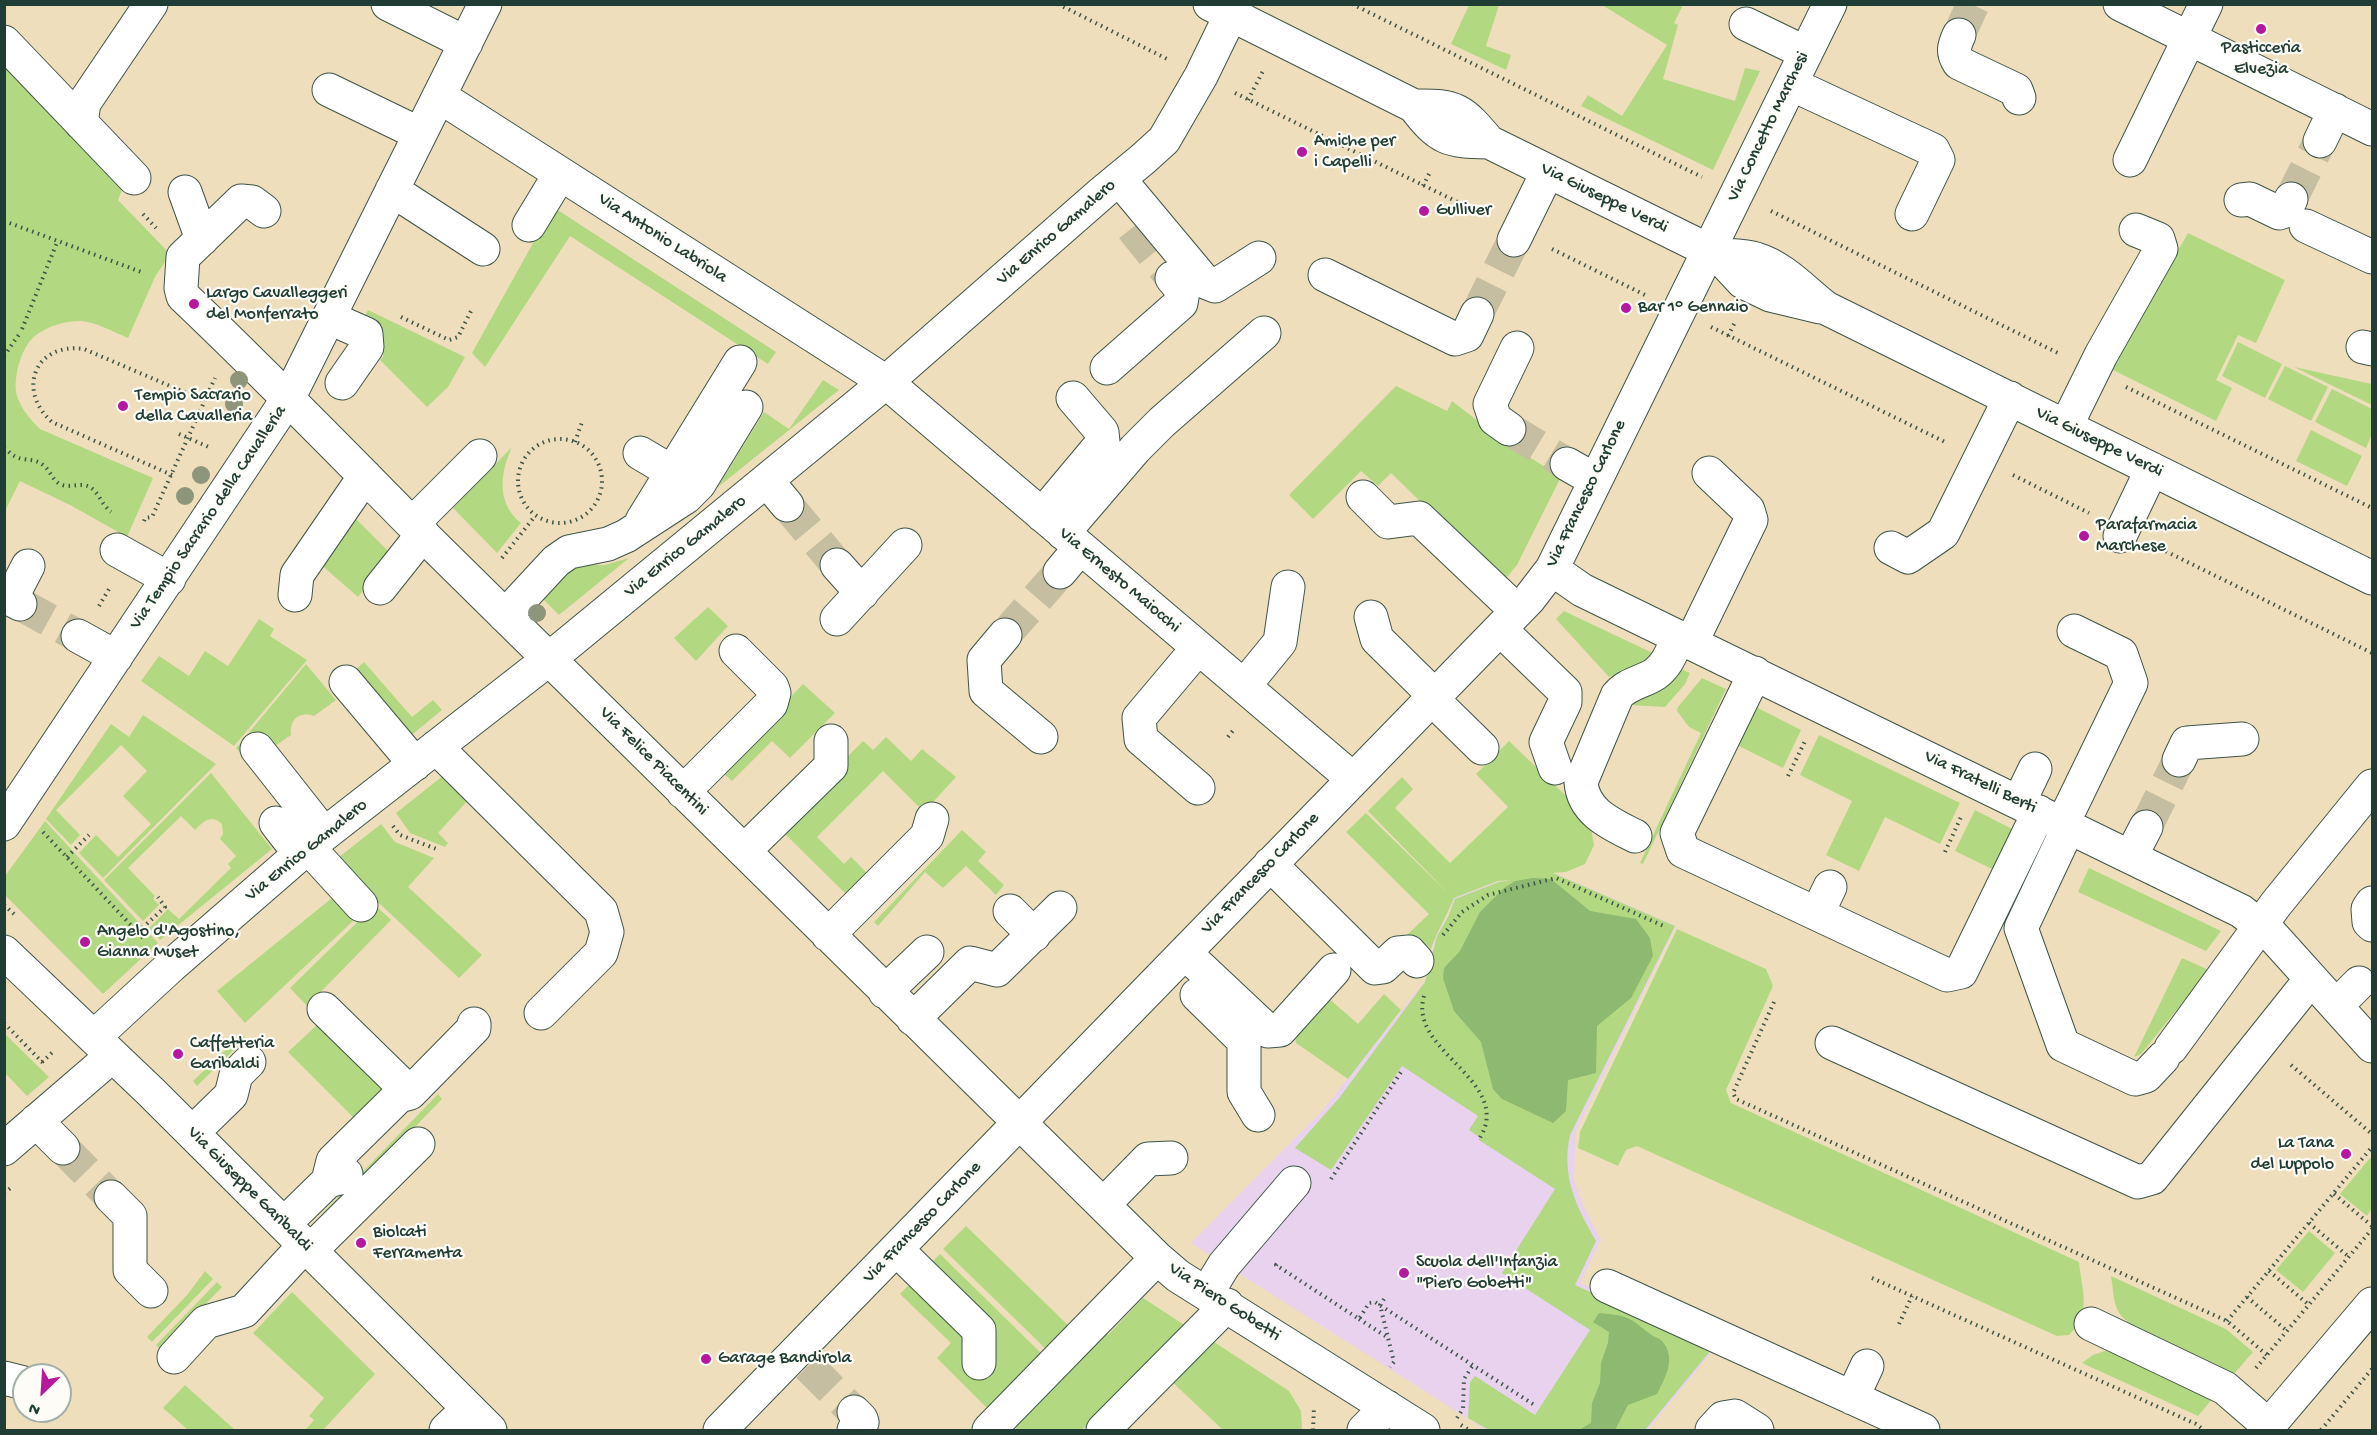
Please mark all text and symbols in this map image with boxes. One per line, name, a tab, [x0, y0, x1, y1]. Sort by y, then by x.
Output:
marker: Pasticceria Elvezia	[2254, 22, 2268, 36]
place label: Pasticceria Elvezia	[2221, 38, 2301, 80]
street label: Via Concetto Marchesi	[1723, 49, 1815, 205]
place label: Amiche per i Capelli	[1314, 131, 1395, 174]
marker: Amiche per i Capelli	[1295, 145, 1309, 159]
street label: Via Giuseppe Verdi	[1537, 159, 1671, 239]
street label: Via Enrico Gamalero	[993, 175, 1121, 291]
street label: Via Antonio Labriola	[593, 189, 731, 289]
place label: Gulliver	[1436, 200, 1491, 222]
marker: Gulliver	[1417, 204, 1431, 218]
place label: Largo Cavalleggeri del Monferrato	[206, 283, 348, 326]
marker: Largo Cavalleggeri del Monferrato	[187, 297, 201, 311]
place label: Bar 1° Gennaio	[1638, 297, 1748, 319]
marker: Bar 1° Gennaio	[1619, 301, 1633, 315]
place label: Tempio Sacrario della Cavalleria	[135, 385, 252, 428]
marker: Tempio Sacrario della Cavalleria	[116, 399, 130, 413]
street label: Via Tempio Sacrario della Cavalleria	[126, 402, 292, 634]
street label: Via Giuseppe Verdi	[2032, 403, 2166, 483]
street label: Via Francesco Carlone	[1542, 417, 1632, 571]
street label: Via Enrico Gamalero	[621, 491, 751, 603]
place label: Parafarmacia Marchese	[2096, 515, 2197, 558]
street label: Via Ernesto Maiocchi	[1054, 524, 1184, 638]
marker: Parafarmacia Marchese	[2077, 529, 2091, 543]
street label: Via Felice Piacentini	[594, 703, 712, 821]
street label: Via Fratelli Berti	[1920, 746, 2040, 820]
street label: Via Enrico Gamalero	[242, 795, 372, 907]
street label: Via Francesco Carlone	[1197, 808, 1325, 940]
place label: Angelo d'Agostino, Gianna Muset	[97, 921, 240, 964]
marker: Angelo d'Agostino, Gianna Muset	[78, 935, 92, 949]
place label: Caffetteria Garibaldi	[190, 1033, 274, 1076]
marker: Caffetteria Garibaldi	[171, 1047, 185, 1061]
street label: Via Giuseppe Garibaldi	[182, 1123, 316, 1257]
place label: La Tana del Luppolo	[2251, 1133, 2334, 1176]
marker: La Tana del Luppolo	[2339, 1147, 2353, 1161]
street label: Via Francesco Carlone	[859, 1157, 987, 1289]
place label: Biolcati Ferramenta	[373, 1222, 462, 1264]
marker: Biolcati Ferramenta	[354, 1236, 368, 1250]
place label: Scuola dell'Infanzia "Piero Gobetti"	[1416, 1252, 1558, 1294]
street label: Via Piero Gobetti	[1164, 1259, 1284, 1347]
marker: Scuola dell'Infanzia "Piero Gobetti"	[1397, 1266, 1411, 1280]
place label: Garage Bandirola	[718, 1348, 851, 1370]
marker: Garage Bandirola	[699, 1352, 713, 1366]
north arrow	[12, 1363, 72, 1423]
text: N	[26, 1397, 44, 1419]

